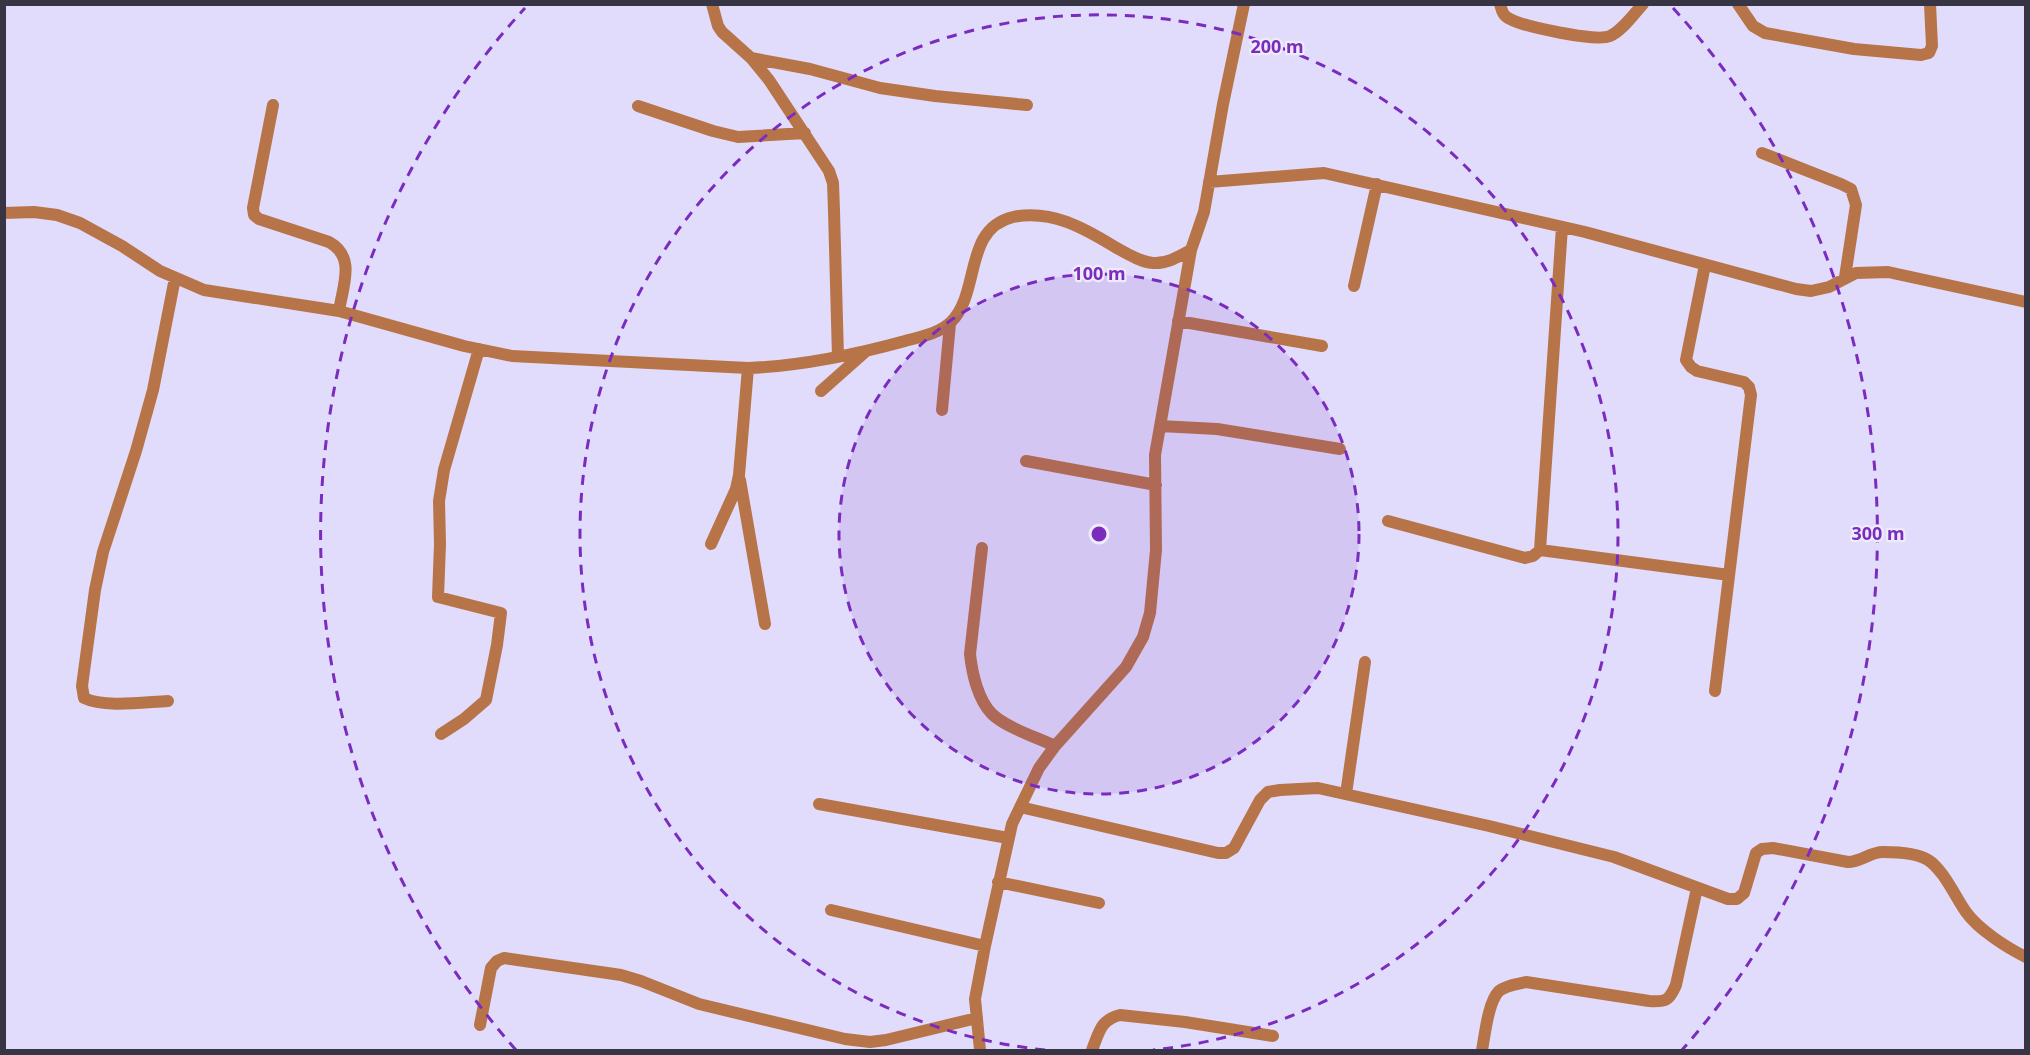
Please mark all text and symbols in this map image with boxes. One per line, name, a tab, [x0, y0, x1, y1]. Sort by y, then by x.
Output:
text: 200 m	[1250, 34, 1304, 58]
text: 100 m	[1072, 261, 1126, 285]
text: 300 m	[1851, 521, 1905, 545]
centre of rings	[1089, 524, 1109, 544]

